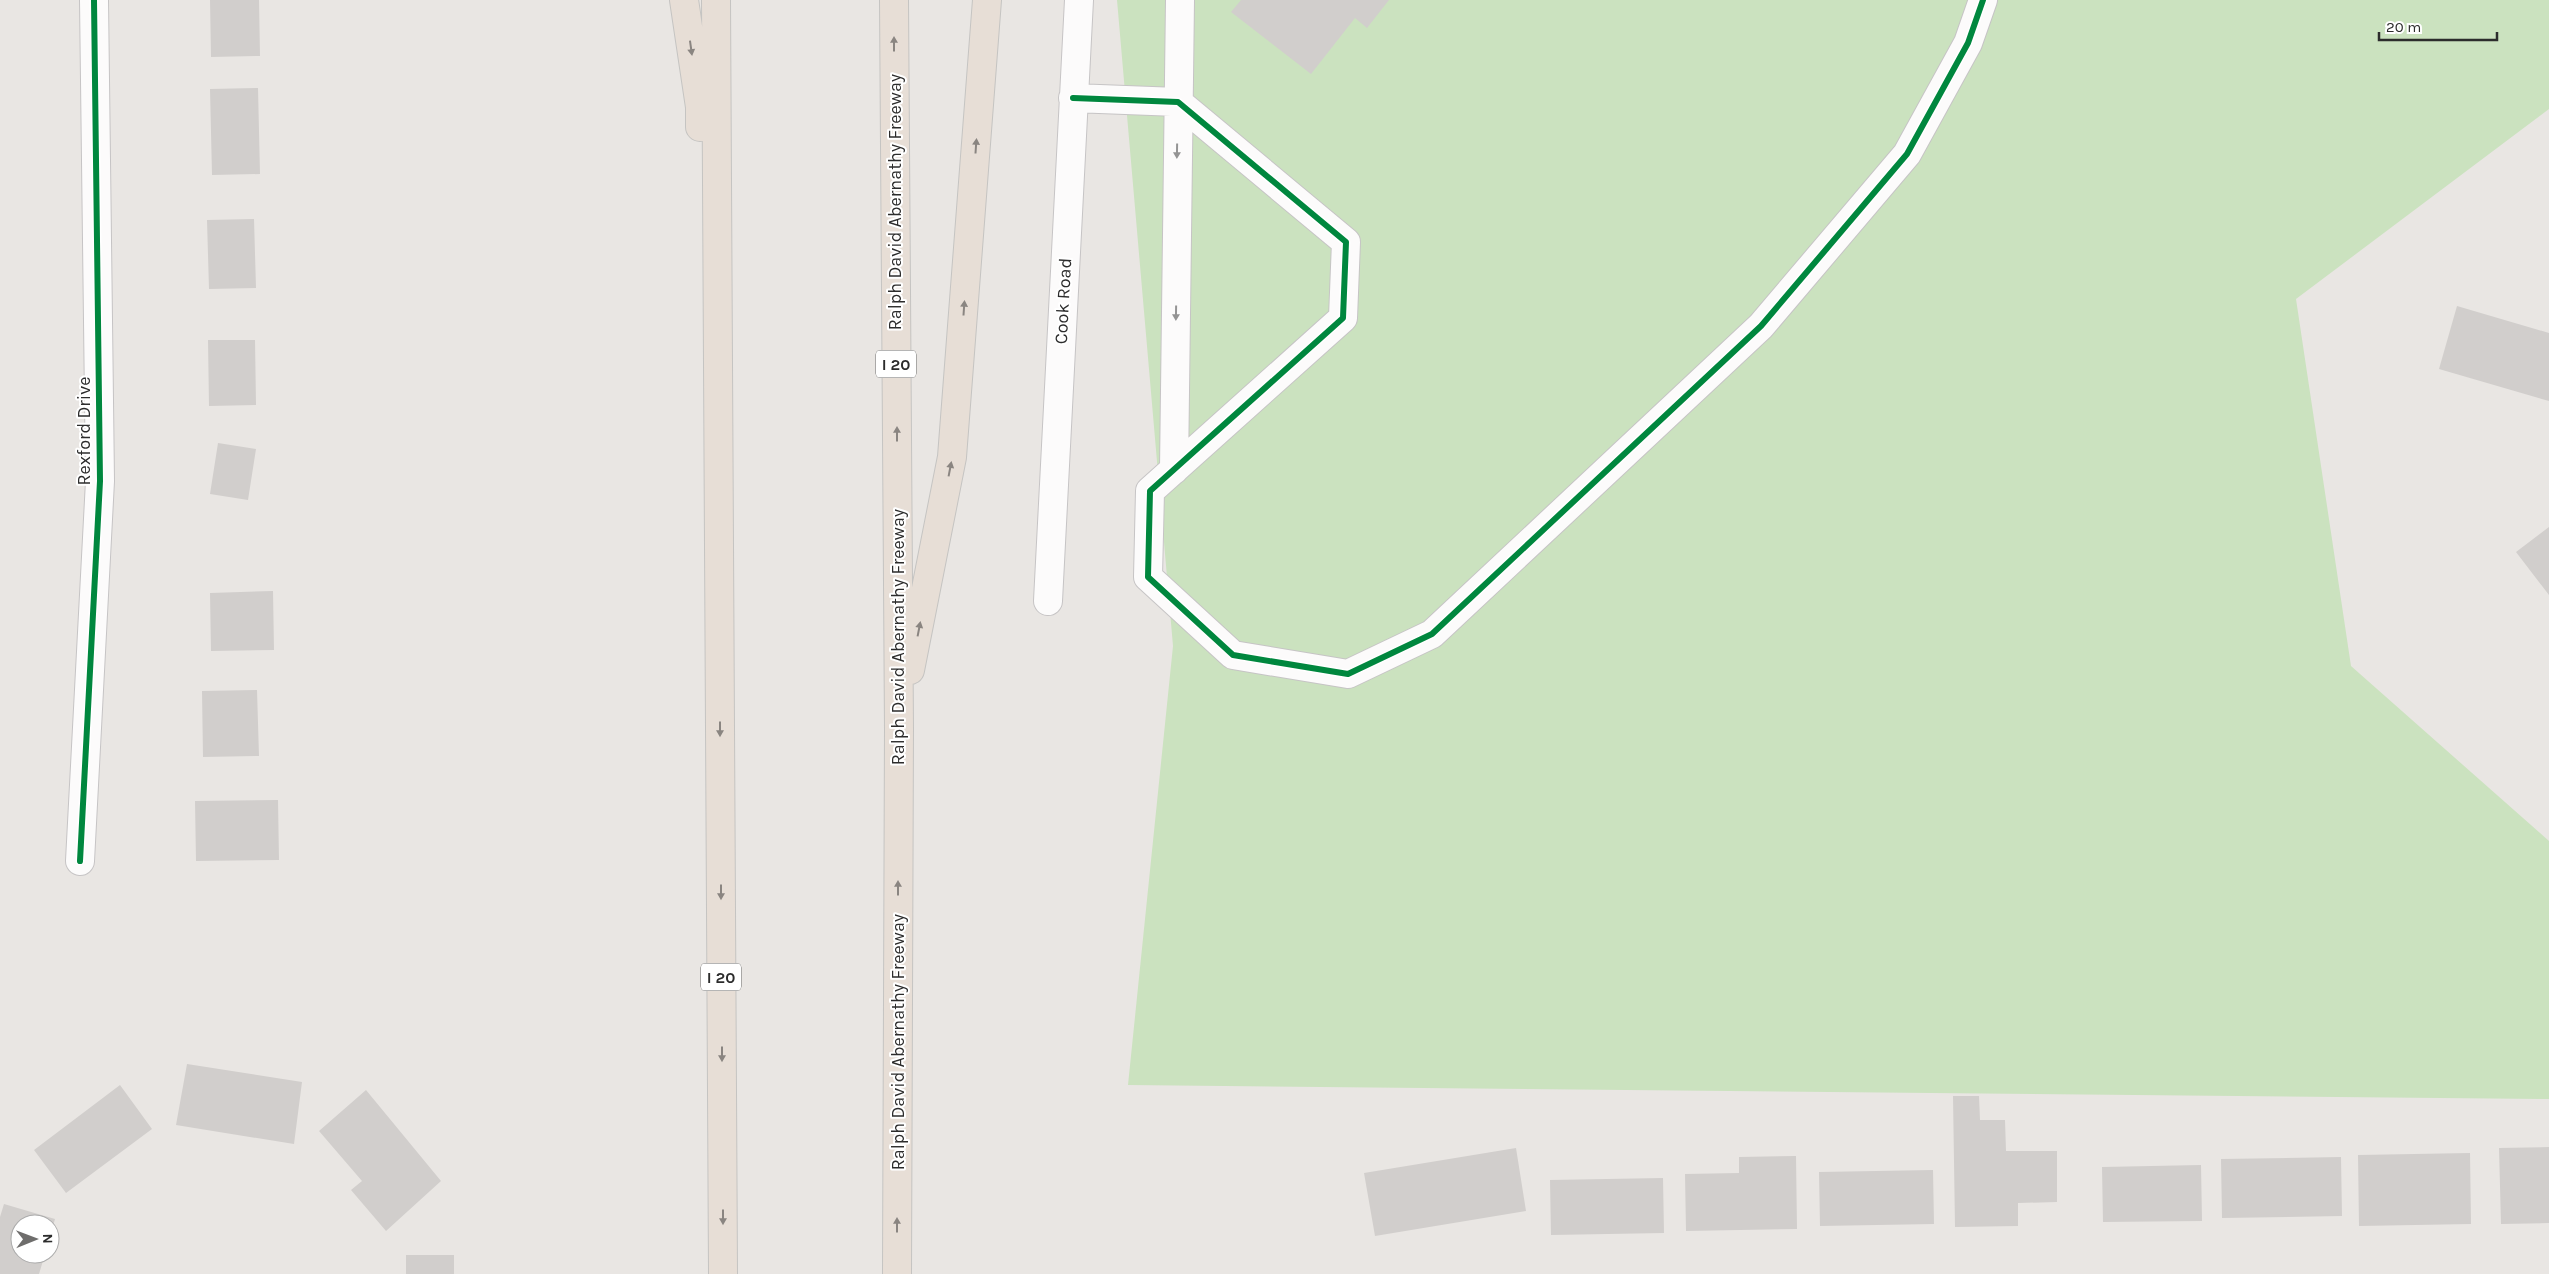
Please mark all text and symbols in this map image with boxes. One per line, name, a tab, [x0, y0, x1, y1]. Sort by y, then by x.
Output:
scale bar	[2379, 10, 2496, 42]
text: 20 m	[2386, 18, 2421, 36]
one-way arrow	[890, 36, 898, 52]
one-way arrow	[687, 41, 695, 57]
street label: Ralph David Abernathy Freeway	[884, 73, 906, 330]
one-way arrow	[972, 137, 980, 153]
one-way arrow	[1173, 143, 1181, 159]
street label: Cook Road	[1050, 257, 1076, 345]
one-way arrow	[960, 299, 968, 315]
one-way arrow	[1172, 305, 1180, 321]
road number: I 20	[876, 350, 916, 378]
street label: Rexford Drive	[73, 377, 95, 485]
one-way arrow	[893, 426, 901, 442]
one-way arrow	[946, 462, 954, 477]
street label: Ralph David Abernathy Freeway	[887, 508, 909, 765]
one-way arrow	[915, 620, 923, 636]
one-way arrow	[716, 721, 724, 737]
one-way arrow	[894, 880, 902, 896]
one-way arrow	[717, 884, 725, 900]
street label: Ralph David Abernathy Freeway	[887, 913, 909, 1170]
road number: I 20	[701, 964, 741, 990]
one-way arrow	[718, 1046, 726, 1062]
one-way arrow	[719, 1209, 727, 1225]
north arrow	[10, 1214, 60, 1264]
one-way arrow	[893, 1217, 901, 1233]
text: N	[39, 1234, 56, 1244]

